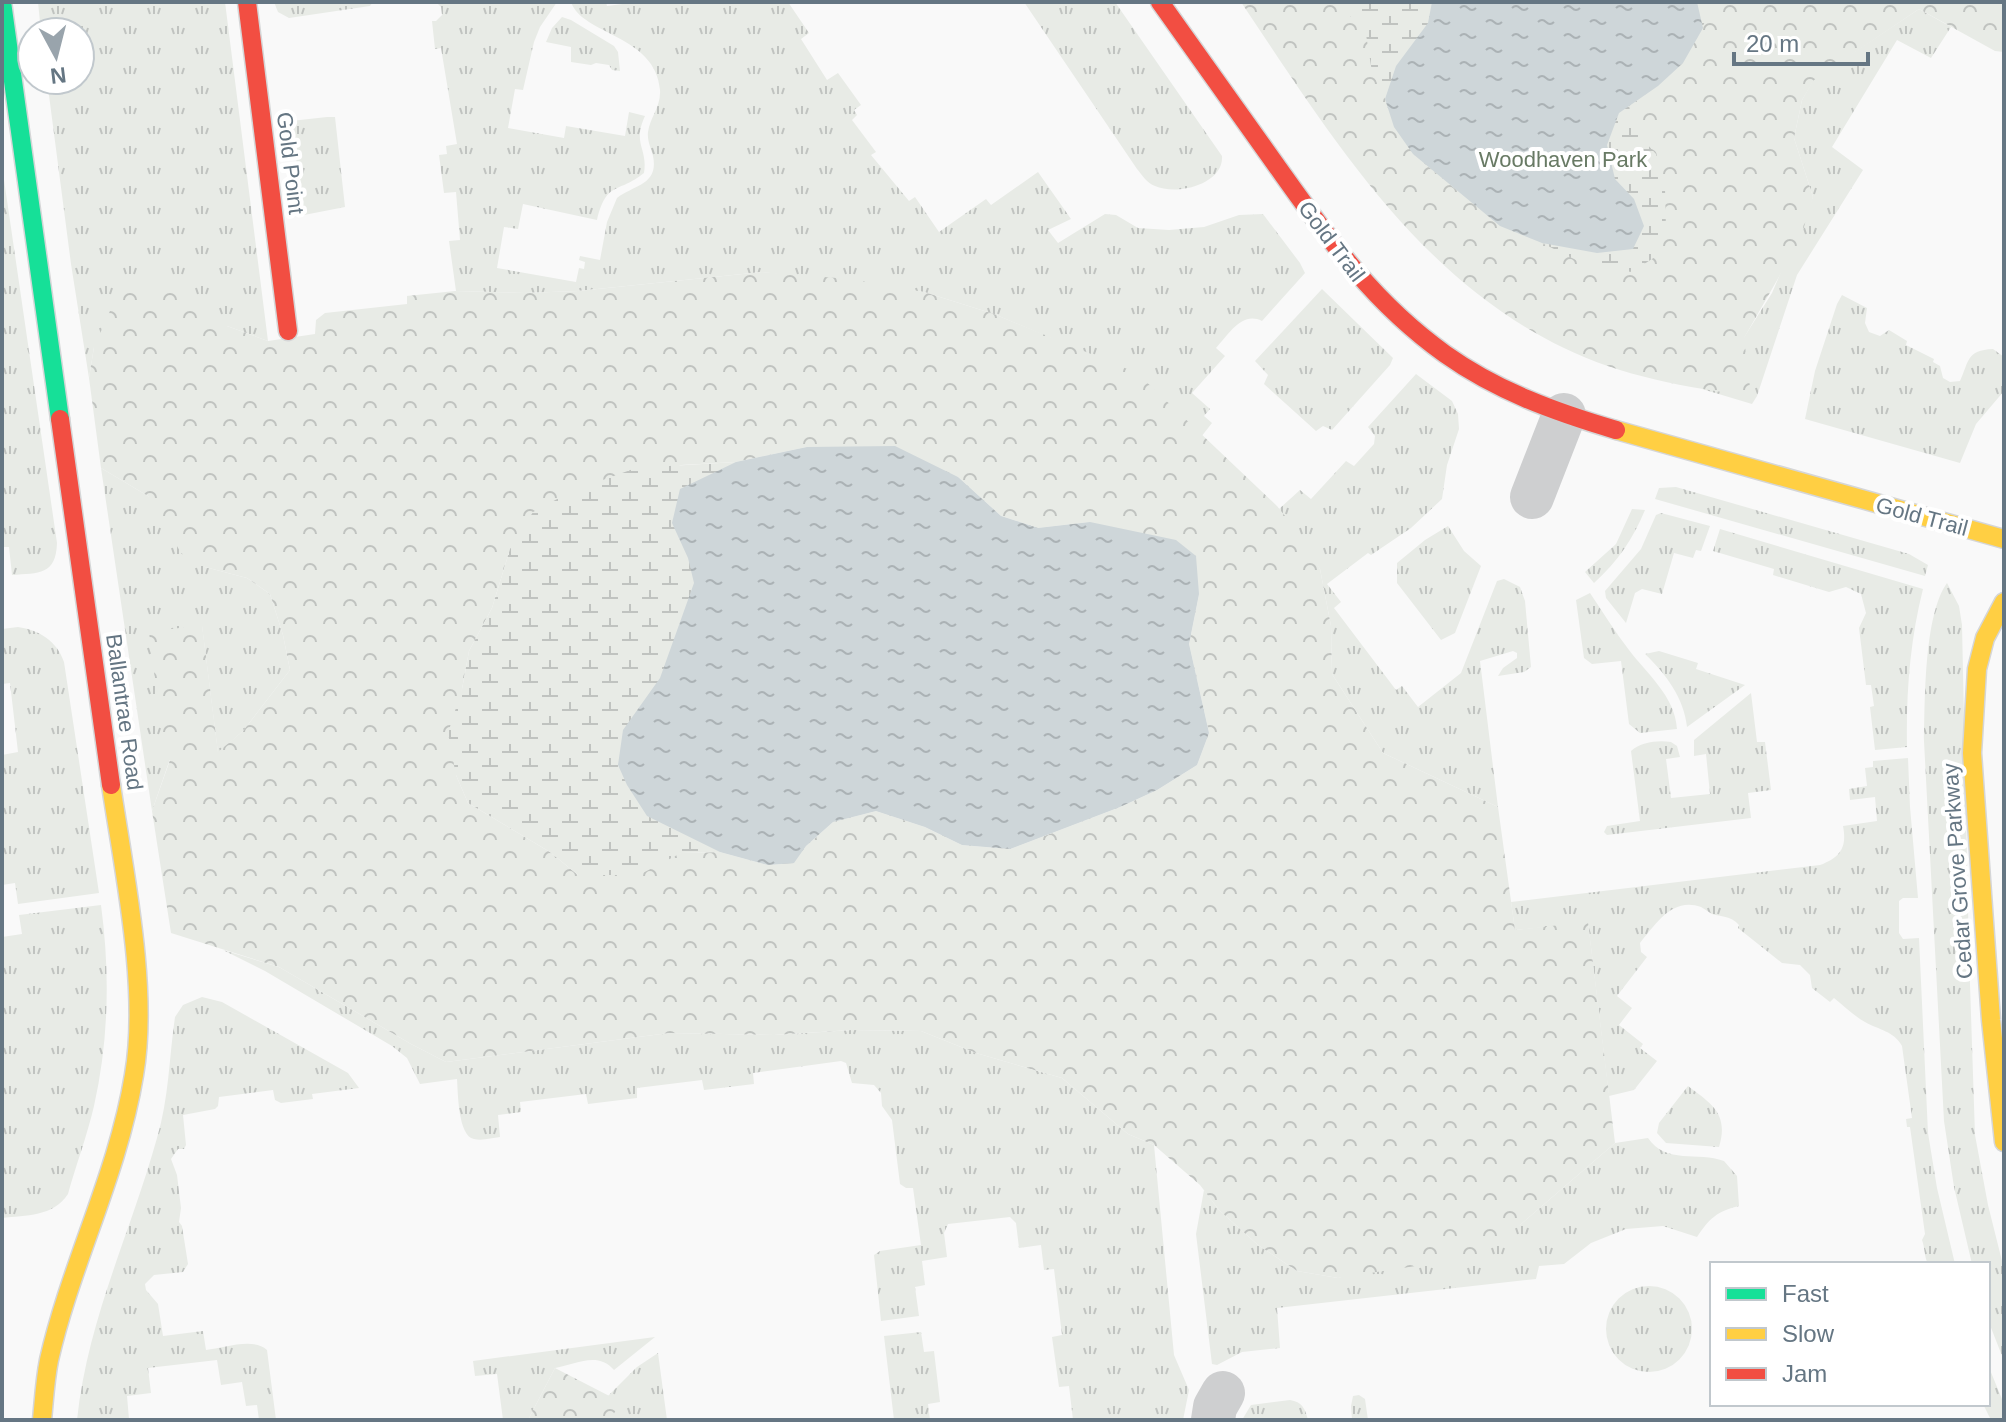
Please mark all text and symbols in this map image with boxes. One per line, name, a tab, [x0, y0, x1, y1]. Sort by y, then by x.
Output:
north arrow	[16, 16, 96, 96]
scale bar	[1734, 16, 1868, 66]
text: 20 m	[1746, 30, 1799, 57]
text: N	[49, 62, 68, 89]
street label: Gold Point	[272, 111, 309, 216]
park label: Woodhaven Park	[1479, 147, 1648, 172]
street label: Gold Trail	[1293, 196, 1370, 286]
street label: Gold Trail	[1873, 492, 1971, 541]
street label: Ballantrae Road	[101, 632, 148, 792]
street label: Cedar Grove Parkway	[1937, 762, 1978, 980]
legend	[1710, 1262, 1990, 1406]
text: Fast	[1782, 1280, 1829, 1307]
text: Slow	[1782, 1320, 1835, 1347]
text: Jam	[1782, 1360, 1827, 1387]

